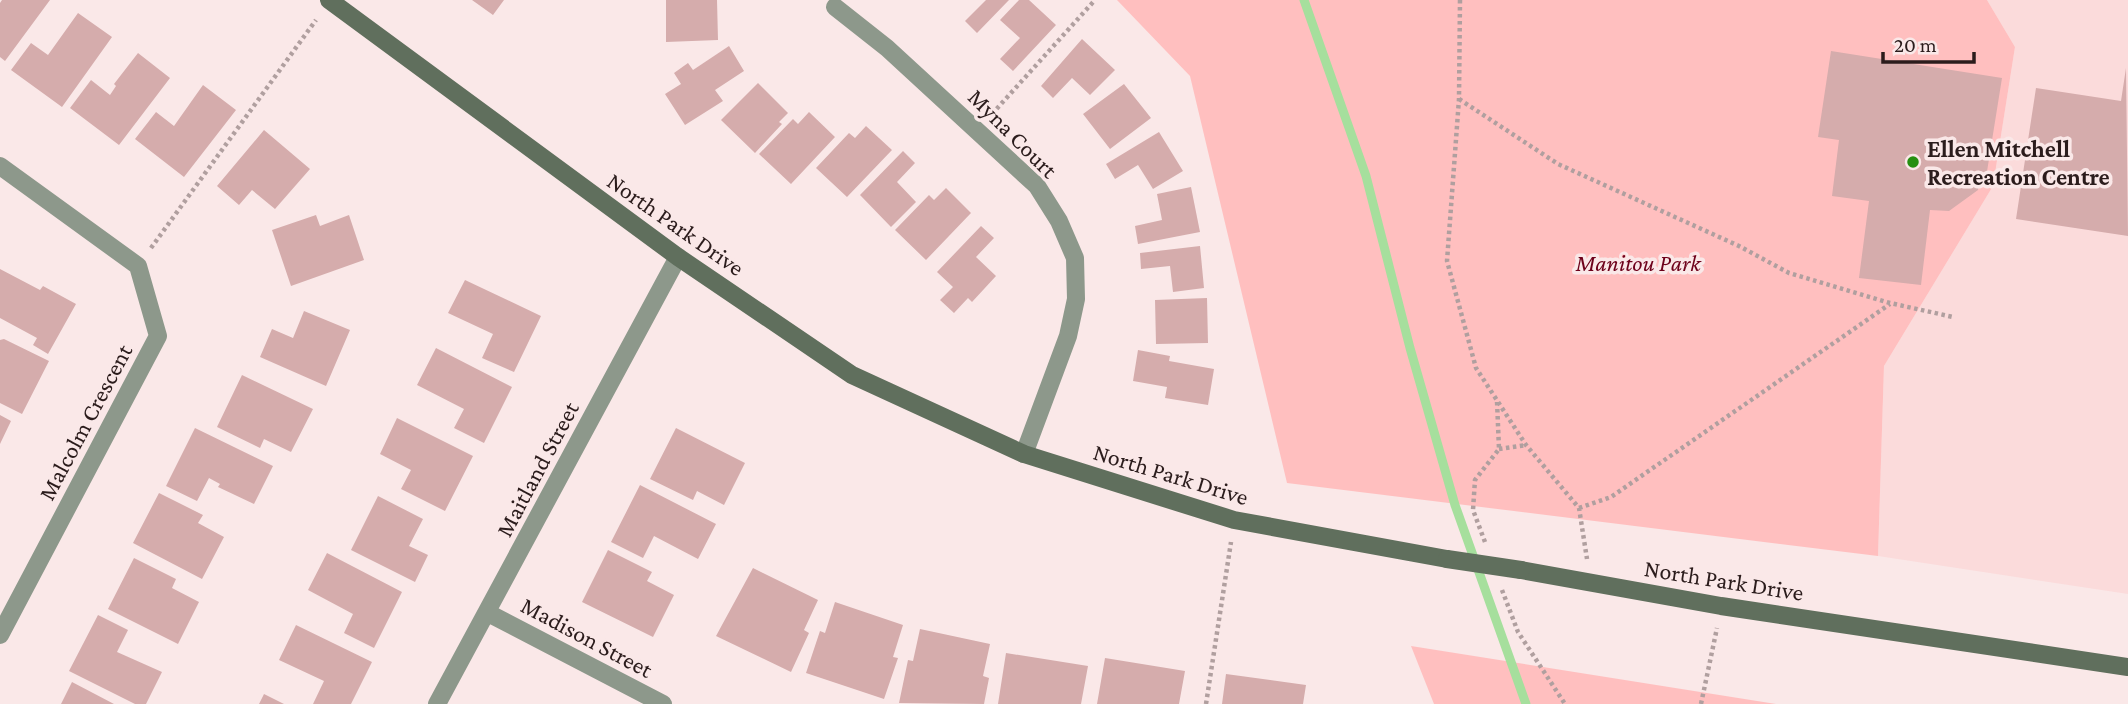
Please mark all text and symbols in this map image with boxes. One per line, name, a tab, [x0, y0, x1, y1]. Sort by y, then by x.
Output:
scale bar	[1883, 21, 1974, 65]
text: 20 m	[1894, 33, 1937, 57]
street label: Myna Court	[963, 83, 1064, 184]
place label: Ellen Mitchell Recreation Centre	[1927, 135, 2110, 190]
marker: Ellen Mitchell Recreation Centre	[1905, 154, 1921, 170]
street label: North Park Drive	[602, 167, 750, 281]
park label: Manitou Park	[1574, 249, 1702, 276]
street label: Malcolm Crescent	[33, 339, 138, 505]
street label: Maitland Street	[490, 396, 584, 541]
street label: North Park Drive	[1090, 438, 1252, 510]
street label: North Park Drive	[1643, 554, 1805, 606]
street label: Madison Street	[517, 591, 658, 683]

